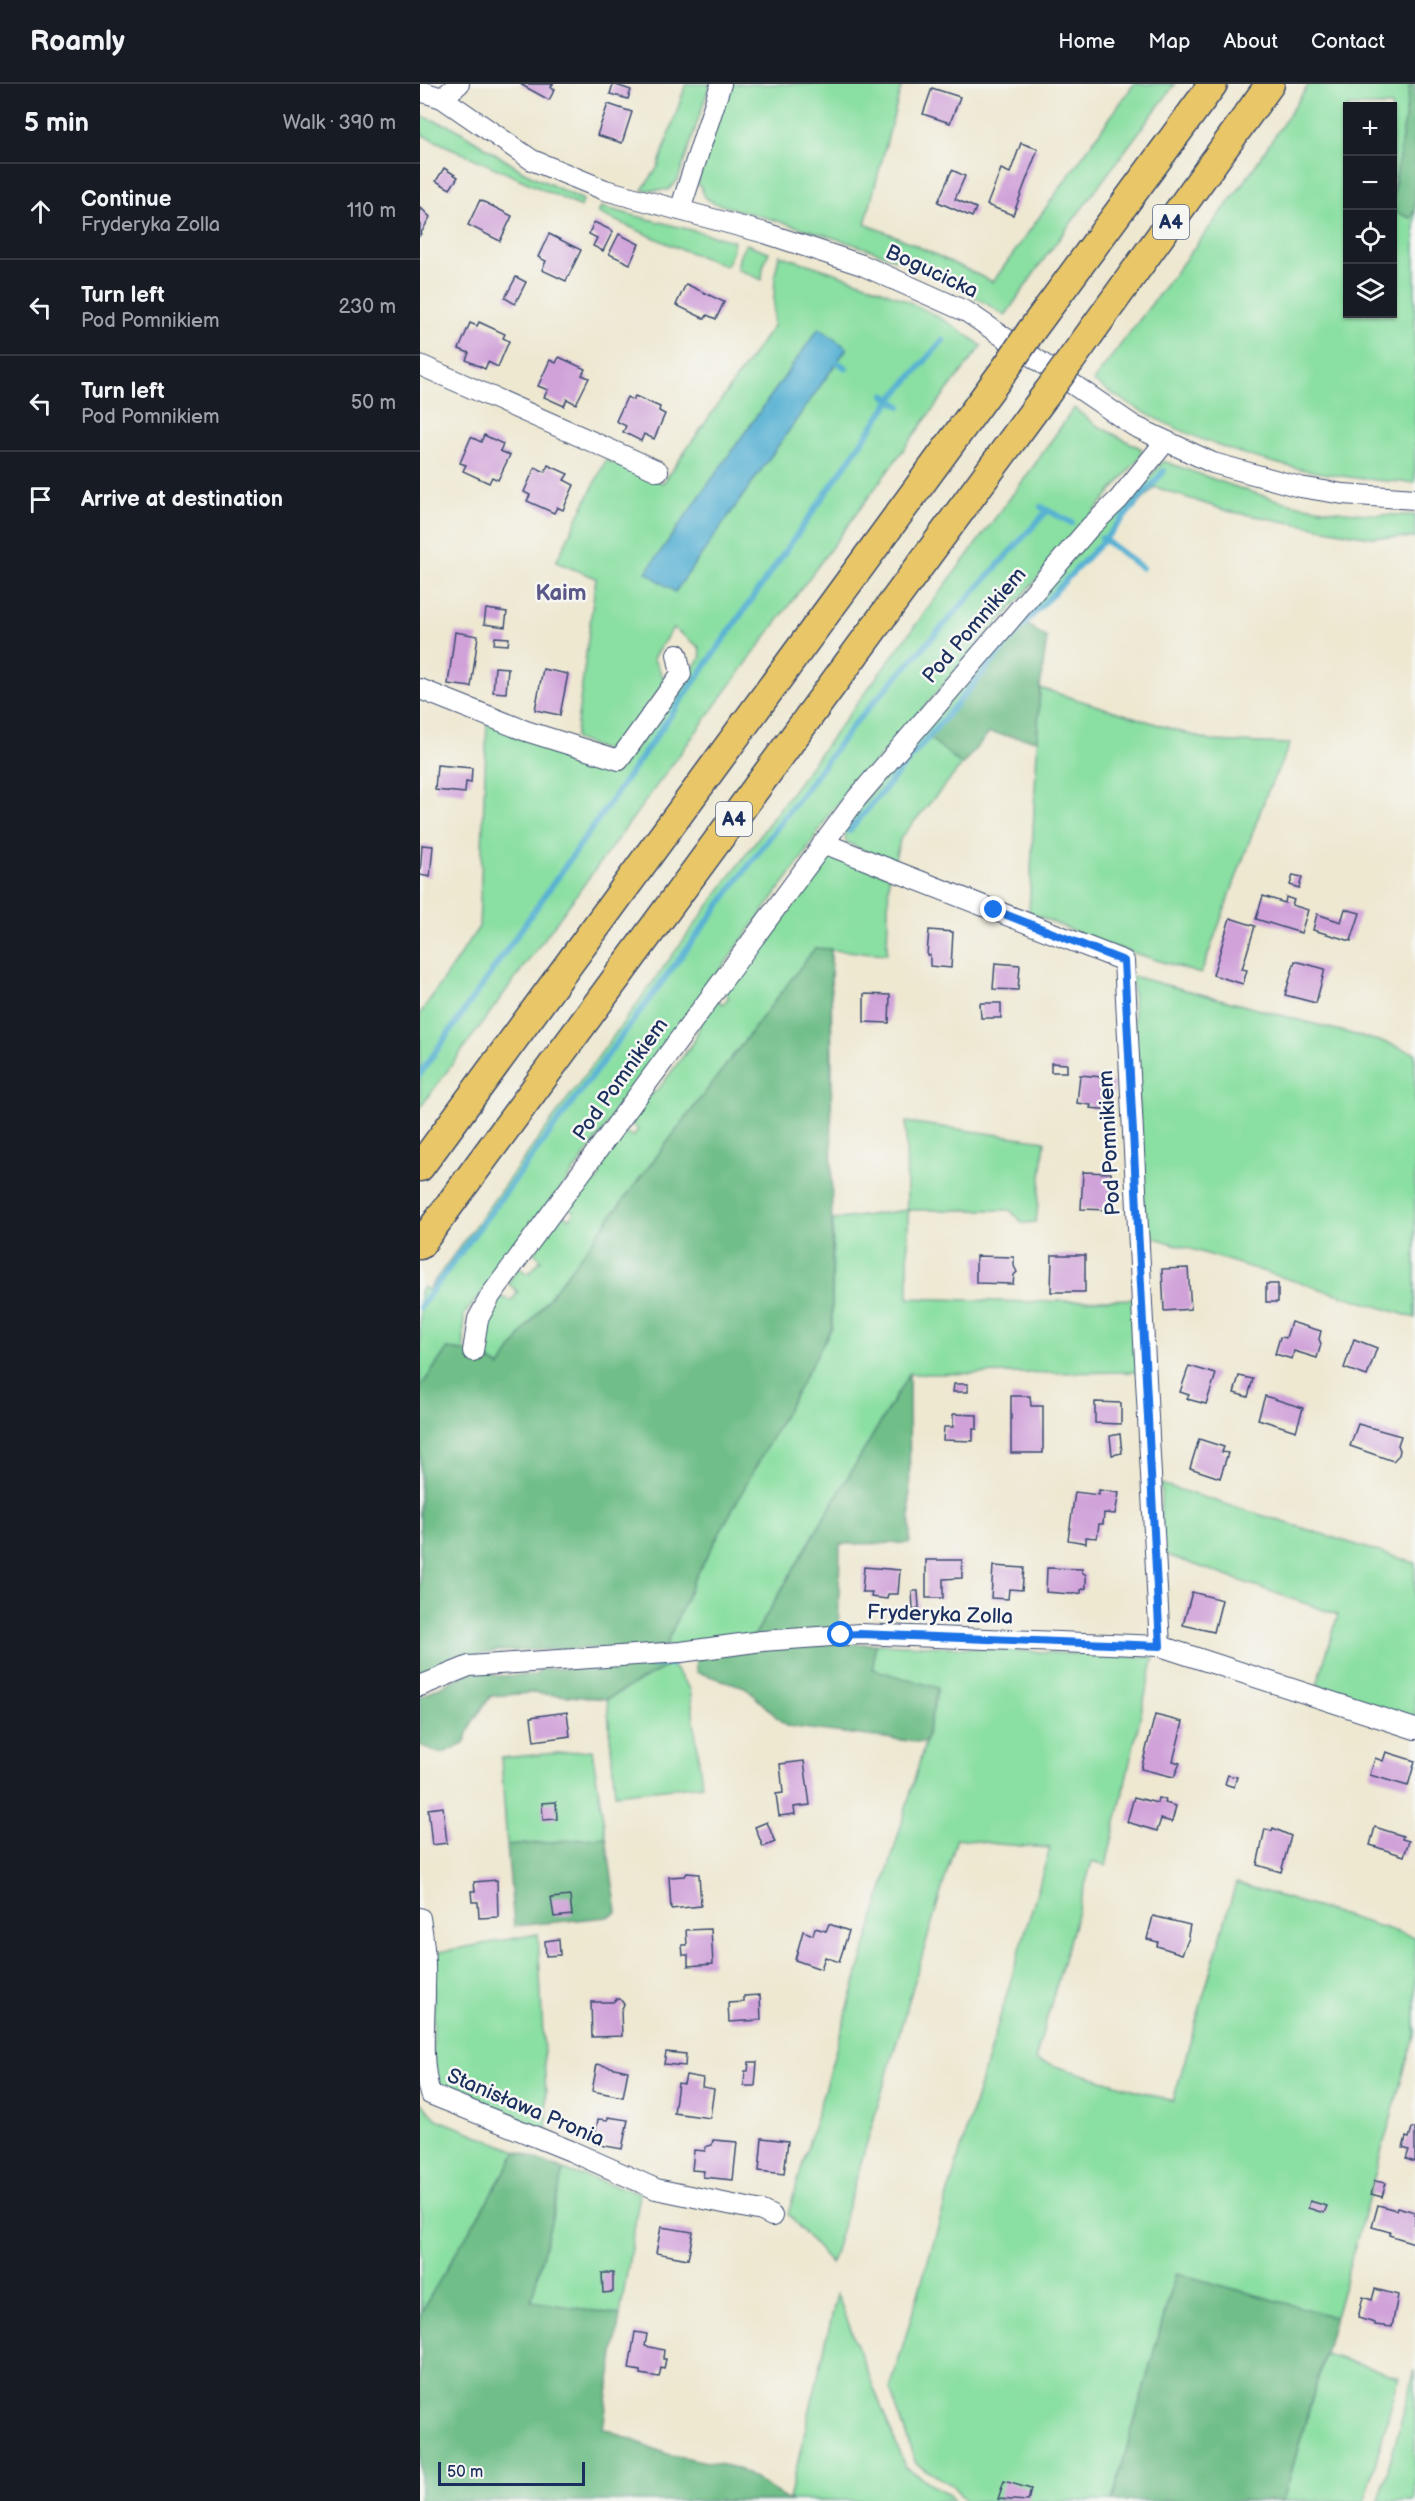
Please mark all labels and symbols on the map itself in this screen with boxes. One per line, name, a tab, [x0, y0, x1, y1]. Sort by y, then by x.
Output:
road number: A4	[1153, 205, 1189, 239]
street label: Bogucicka	[882, 239, 982, 304]
street label: Pod Pomnikiem	[917, 562, 1032, 688]
district label: Kaim	[536, 580, 586, 607]
road number: A4	[716, 802, 752, 836]
route end	[980, 896, 1006, 922]
street label: Pod Pomnikiem	[568, 1013, 673, 1145]
street label: Pod Pomnikiem	[1093, 1070, 1126, 1216]
street label: Fryderyka Zolla	[867, 1599, 1013, 1630]
route start	[827, 1621, 853, 1647]
street label: Stanisława Pronia	[443, 2063, 608, 2152]
scale bar	[438, 2459, 585, 2486]

